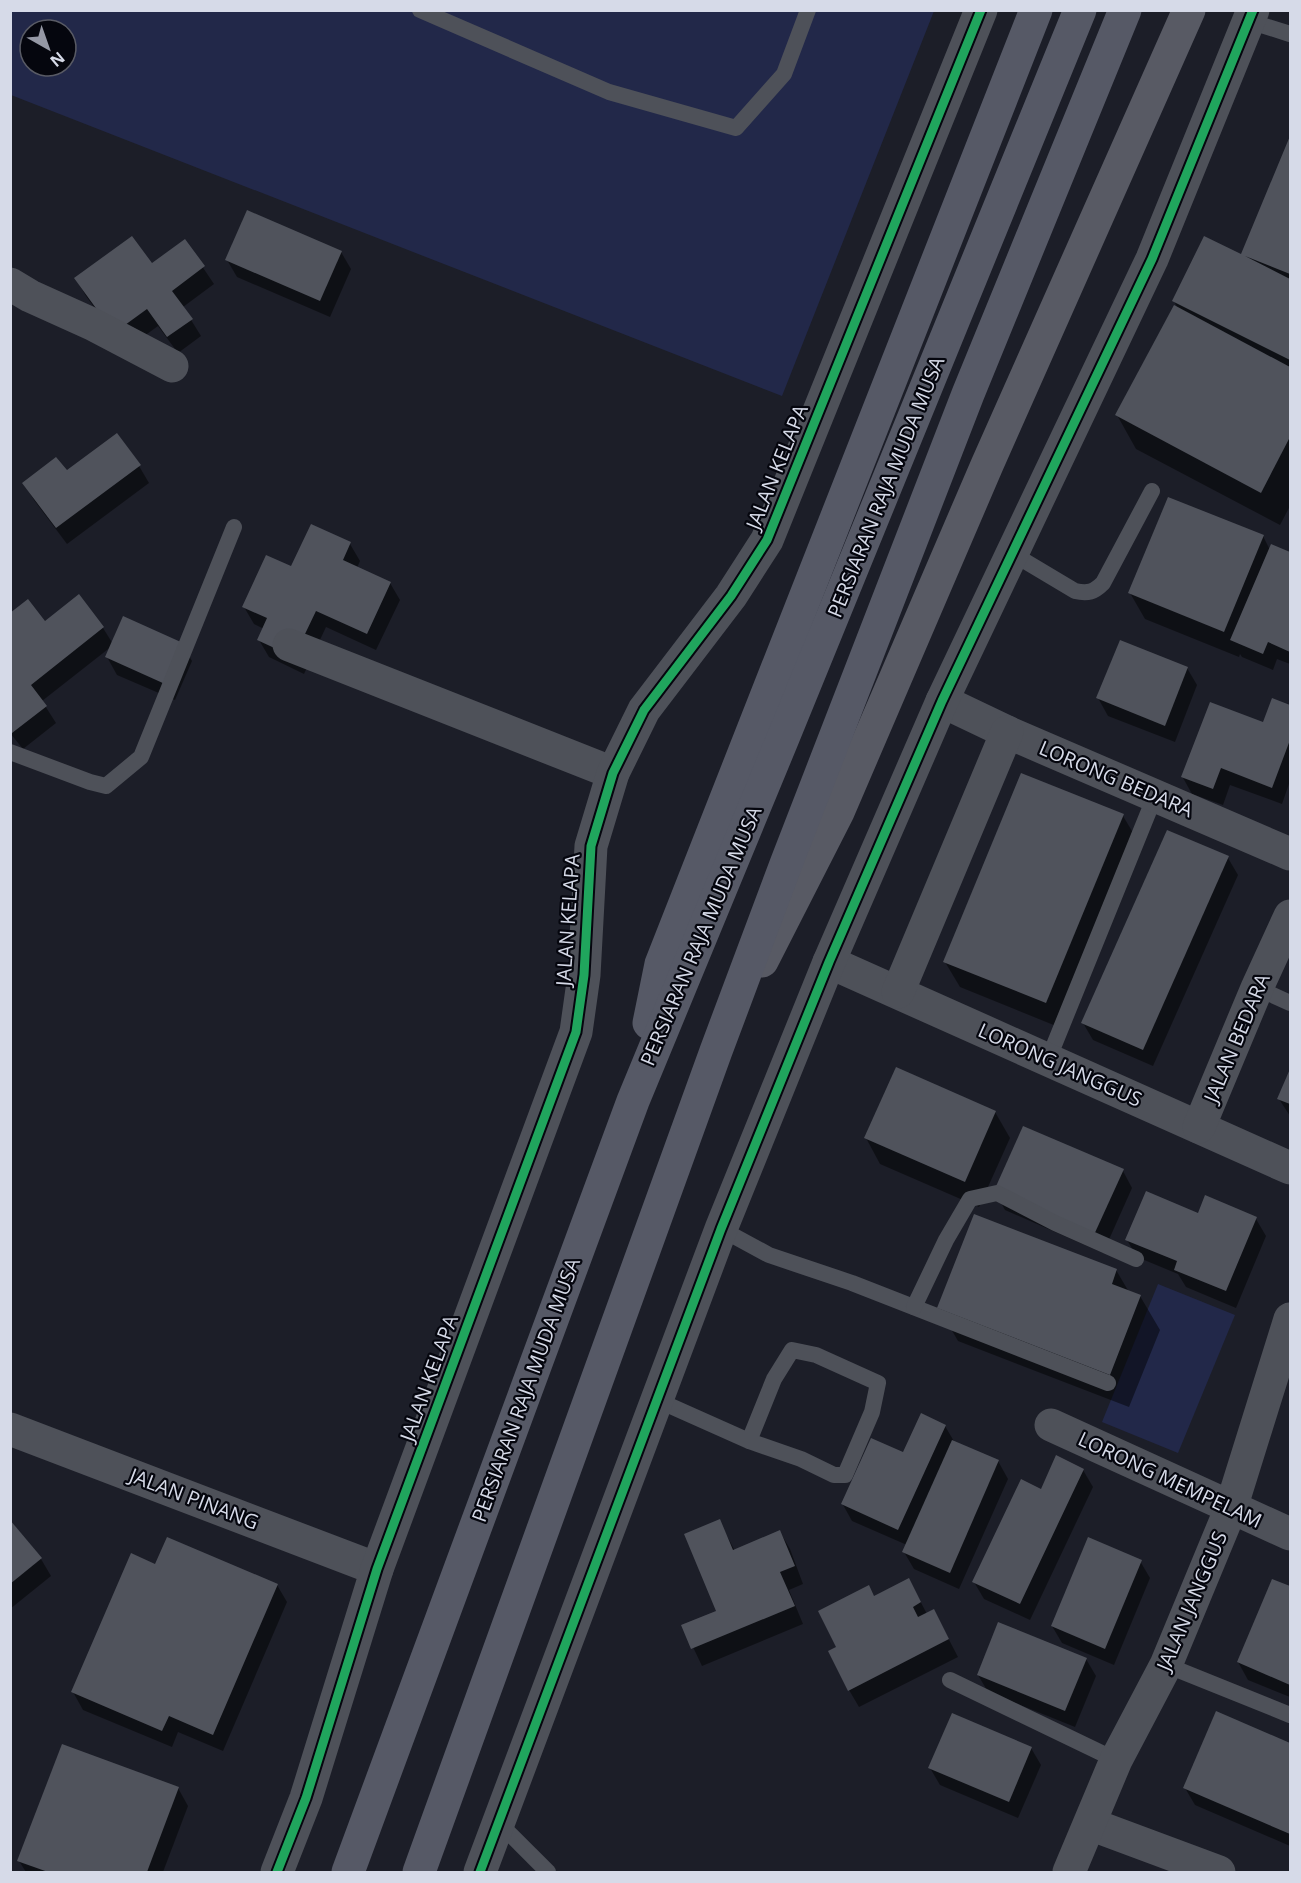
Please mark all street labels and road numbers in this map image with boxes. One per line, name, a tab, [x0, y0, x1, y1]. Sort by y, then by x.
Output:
street label: PERSIARAN RAJA MUDA MUSA	[821, 352, 950, 621]
street label: JALAN KELAPA	[738, 400, 814, 535]
street label: LORONG BEDARA	[1035, 734, 1198, 823]
street label: PERSIARAN RAJA MUDA MUSA	[634, 802, 768, 1070]
street label: JALAN KELAPA	[549, 853, 586, 989]
street label: JALAN BEDARA	[1196, 969, 1276, 1108]
street label: LORONG JANGGUS	[974, 1016, 1146, 1113]
street label: PERSIARAN RAJA MUDA MUSA	[465, 1254, 586, 1526]
street label: JALAN KELAPA	[393, 1311, 464, 1447]
street label: LORONG MEMPELAM	[1074, 1425, 1267, 1534]
street label: JALAN PINANG	[124, 1461, 263, 1536]
street label: JALAN JANGGUS	[1149, 1527, 1233, 1677]

